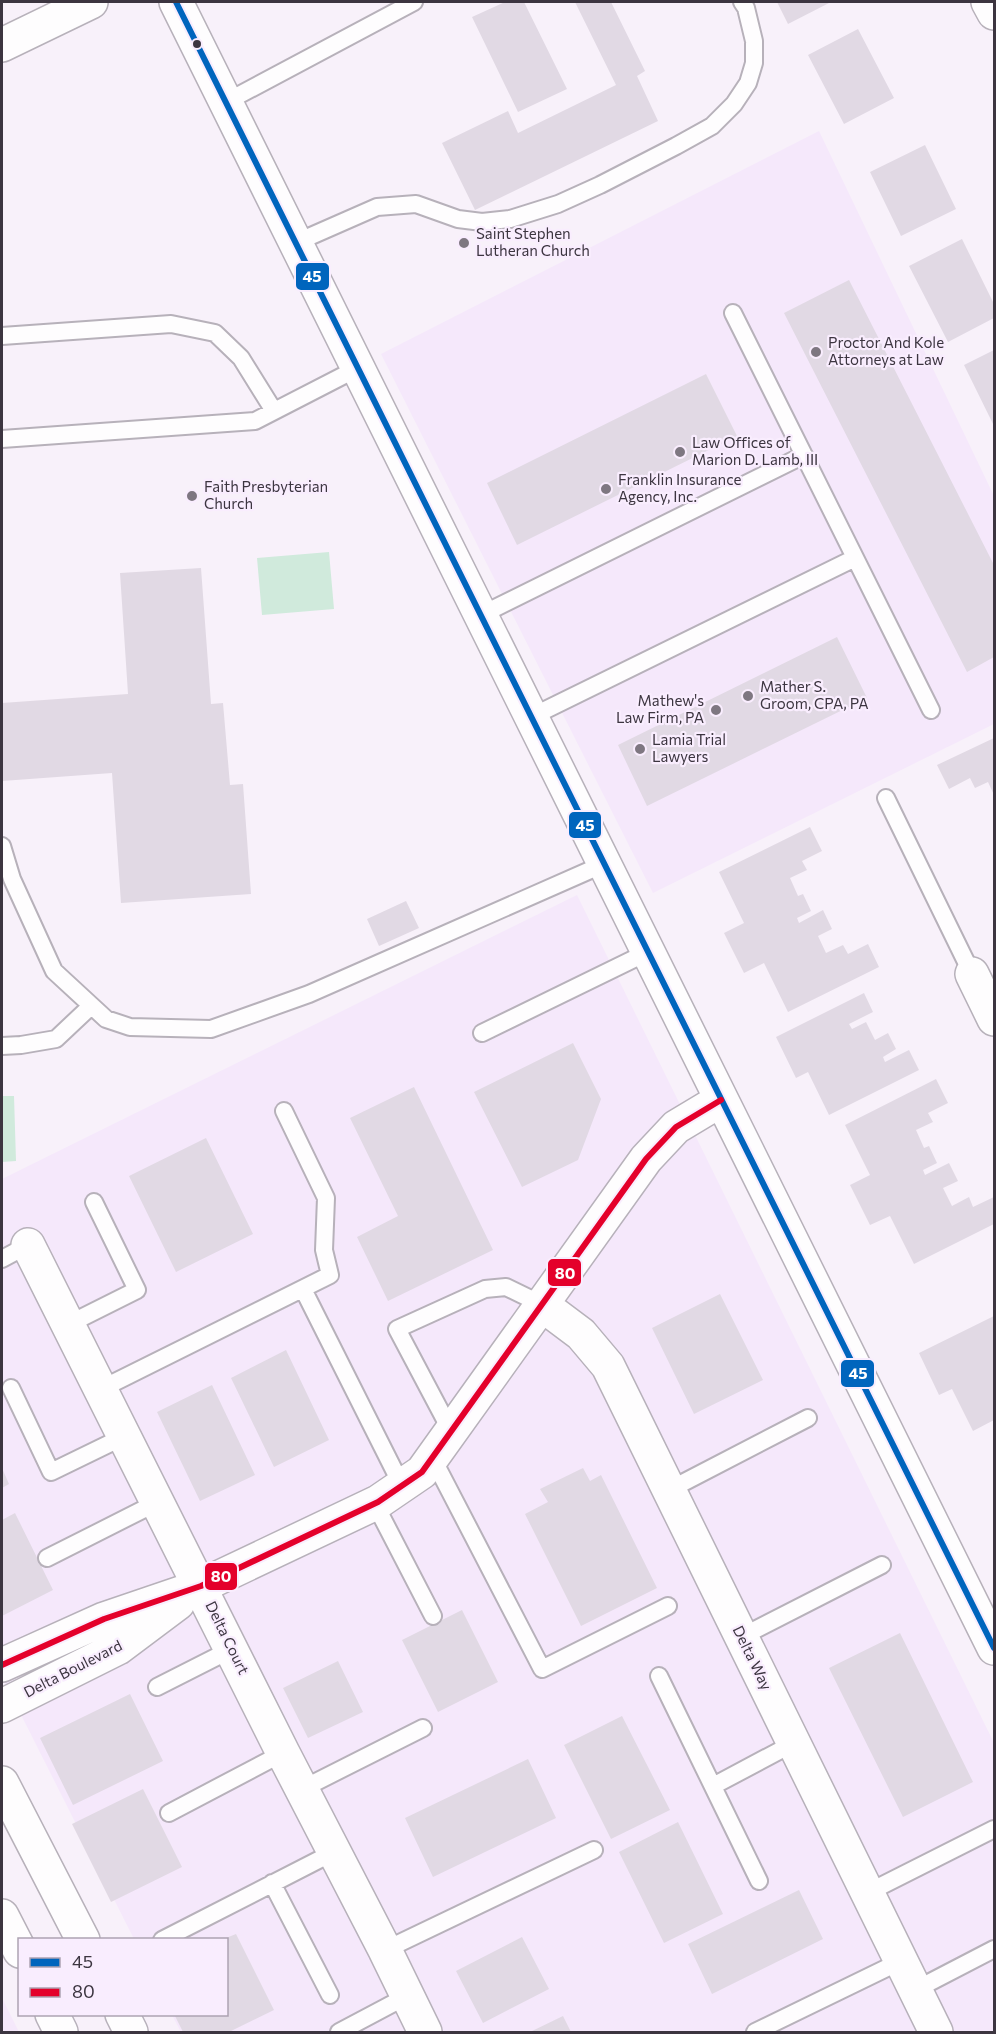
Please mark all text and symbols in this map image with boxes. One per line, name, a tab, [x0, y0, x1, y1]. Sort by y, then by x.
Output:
unlabelled marker	[191, 38, 203, 50]
place label: Saint Stephen Lutheran Church	[476, 224, 590, 259]
marker: Saint Stephen Lutheran Church	[457, 236, 471, 250]
line badge: 45	[295, 262, 330, 291]
text: 45	[302, 266, 322, 285]
place label: Proctor And Kole Attorneys at Law	[828, 333, 944, 368]
marker: Proctor And Kole Attorneys at Law	[809, 345, 823, 359]
place label: Law Offices of Marion D. Lamb, III	[692, 433, 818, 468]
marker: Law Offices of Marion D. Lamb, III	[673, 445, 687, 459]
place label: Franklin Insurance Agency, Inc.	[618, 470, 742, 505]
place label: Faith Presbyterian Church	[204, 477, 328, 512]
marker: Franklin Insurance Agency, Inc.	[599, 482, 613, 496]
marker: Faith Presbyterian Church	[185, 489, 199, 503]
place label: Mather S. Groom, CPA, PA	[760, 677, 869, 712]
marker: Mather S. Groom, CPA, PA	[741, 689, 755, 703]
place label: Mathew's Law Firm, PA	[616, 691, 704, 726]
marker: Mathew's Law Firm, PA	[709, 703, 723, 717]
place label: Lamia Trial Lawyers	[652, 730, 726, 765]
marker: Lamia Trial Lawyers	[633, 742, 647, 756]
line badge: 45	[568, 811, 602, 839]
text: 45	[575, 815, 595, 834]
line badge: 80	[547, 1258, 582, 1287]
text: 80	[555, 1263, 575, 1282]
line badge: 45	[840, 1359, 875, 1388]
text: 45	[848, 1363, 868, 1382]
line badge: 80	[204, 1562, 238, 1591]
text: 80	[211, 1566, 231, 1585]
street label: Delta Court	[202, 1598, 253, 1677]
street label: Delta Way	[730, 1622, 776, 1693]
street label: Delta Boulevard	[20, 1636, 125, 1701]
legend	[18, 1938, 228, 2016]
text: 45	[72, 1950, 93, 1972]
text: 80	[72, 1980, 95, 2002]

